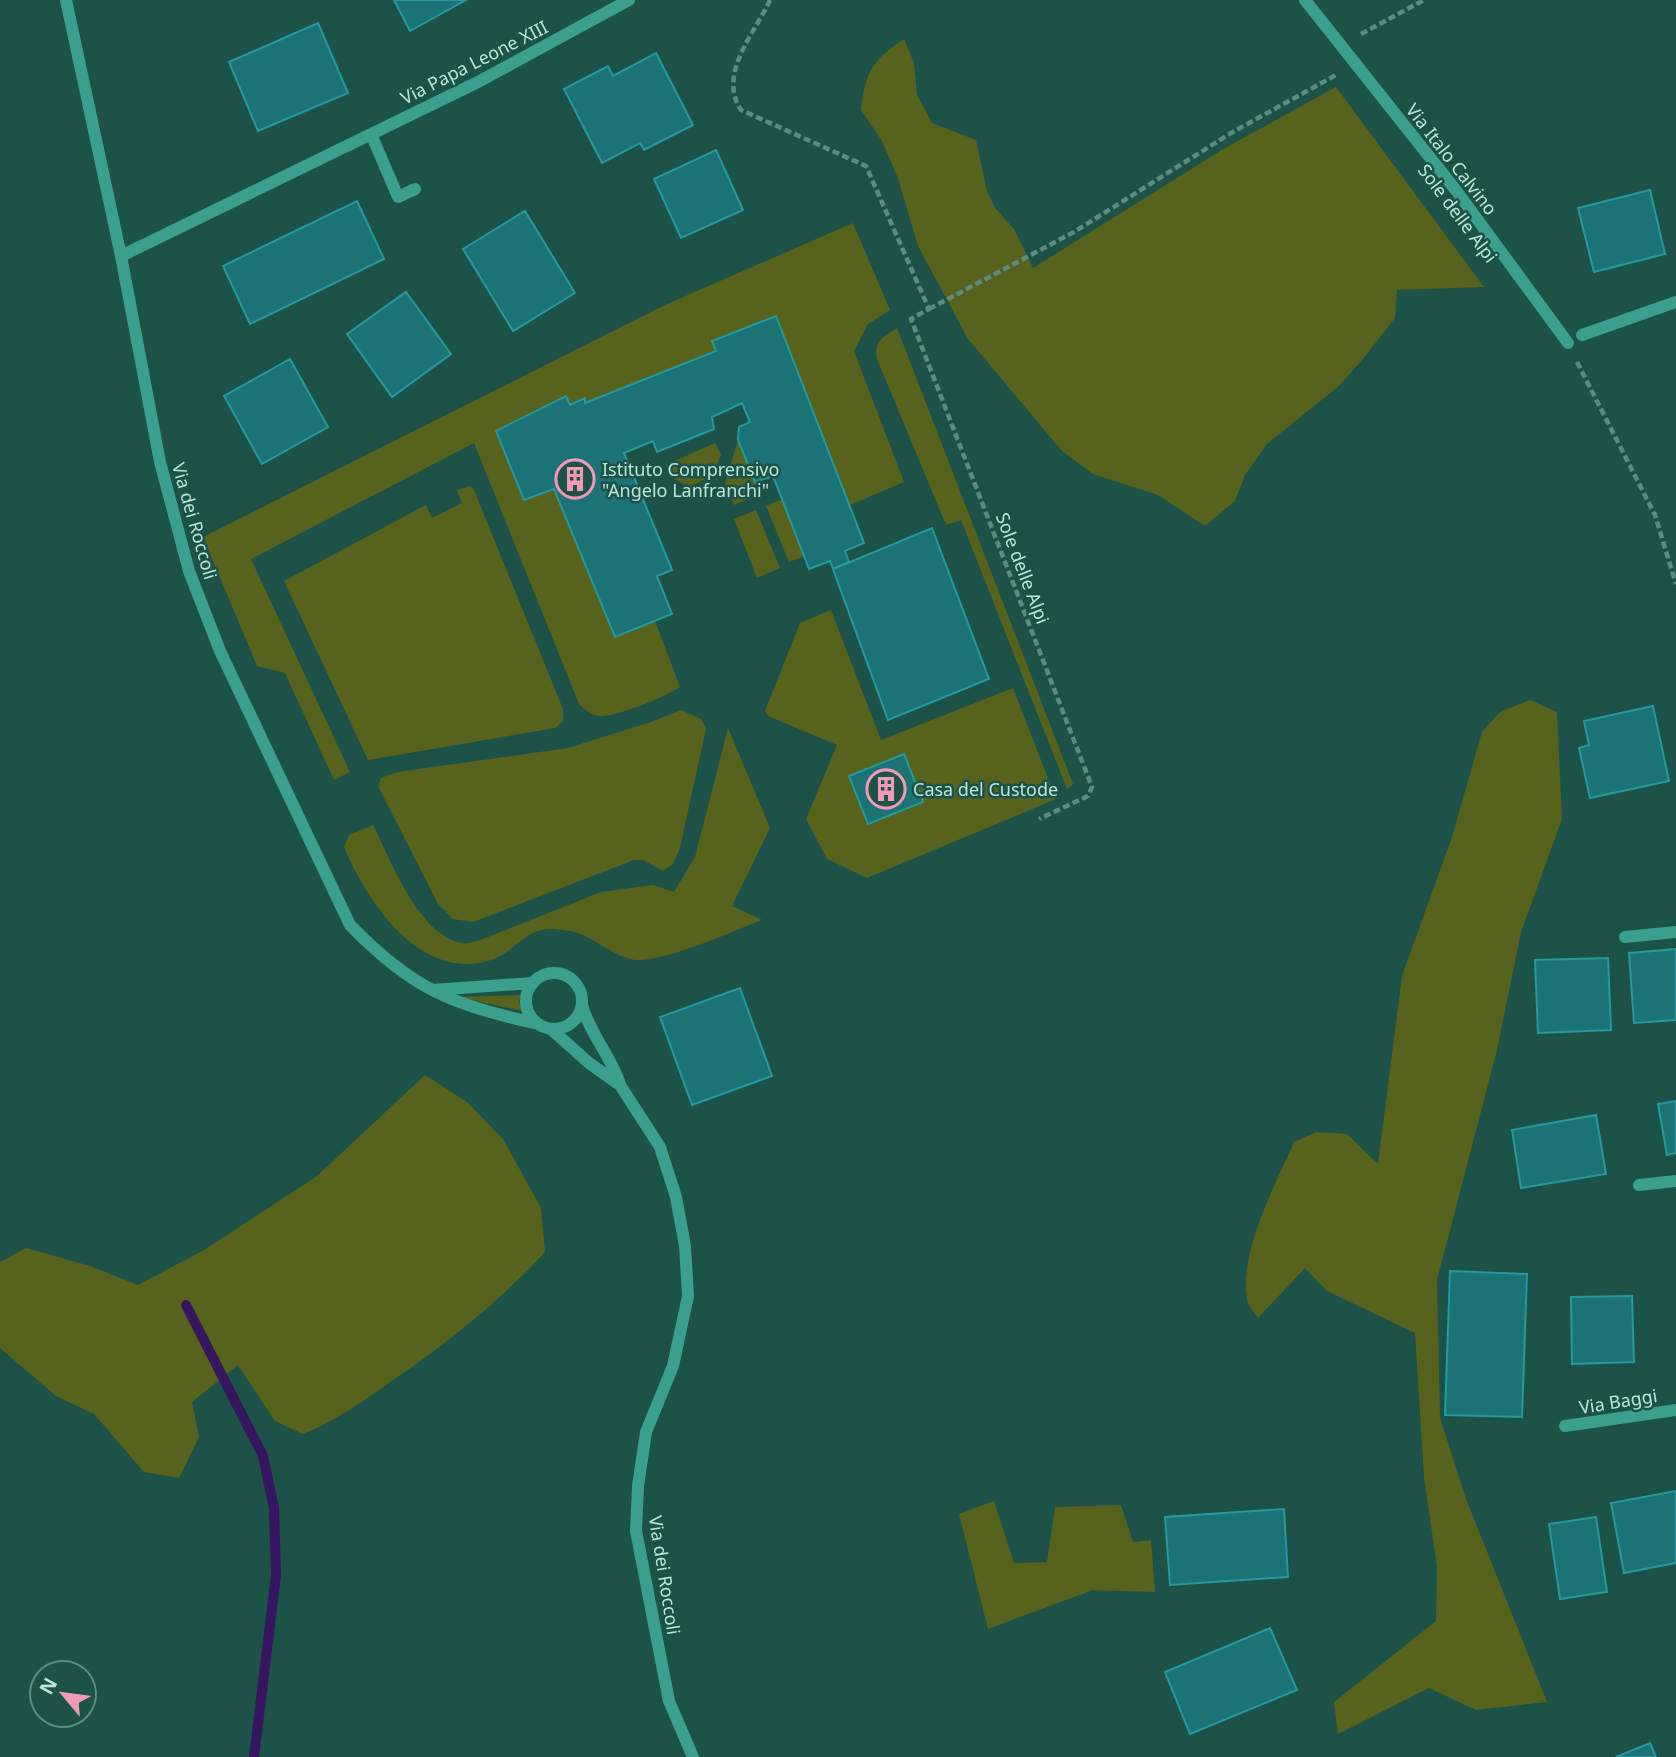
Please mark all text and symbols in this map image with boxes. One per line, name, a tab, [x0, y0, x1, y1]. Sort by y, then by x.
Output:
street label: Via Papa Leone XIII	[396, 14, 552, 110]
street label: Via Italo Calvino	[1401, 98, 1503, 220]
street label: Sole delle Alpi	[1413, 159, 1503, 267]
place label: Istituto Comprensivo "Angelo Lanfranchi"	[602, 457, 779, 502]
building icon: Istituto Comprensivo "Angelo Lanfranchi"	[554, 458, 596, 500]
street label: Via dei Roccoli	[167, 460, 223, 582]
street label: Sole delle Alpi	[991, 509, 1055, 627]
building icon: Casa del Custode	[865, 768, 907, 810]
place label: Casa del Custode	[913, 777, 1058, 801]
street label: Via Baggi	[1577, 1383, 1659, 1419]
street label: Via dei Roccoli	[644, 1514, 686, 1636]
north arrow	[28, 1659, 98, 1729]
text: N	[33, 1673, 63, 1699]

